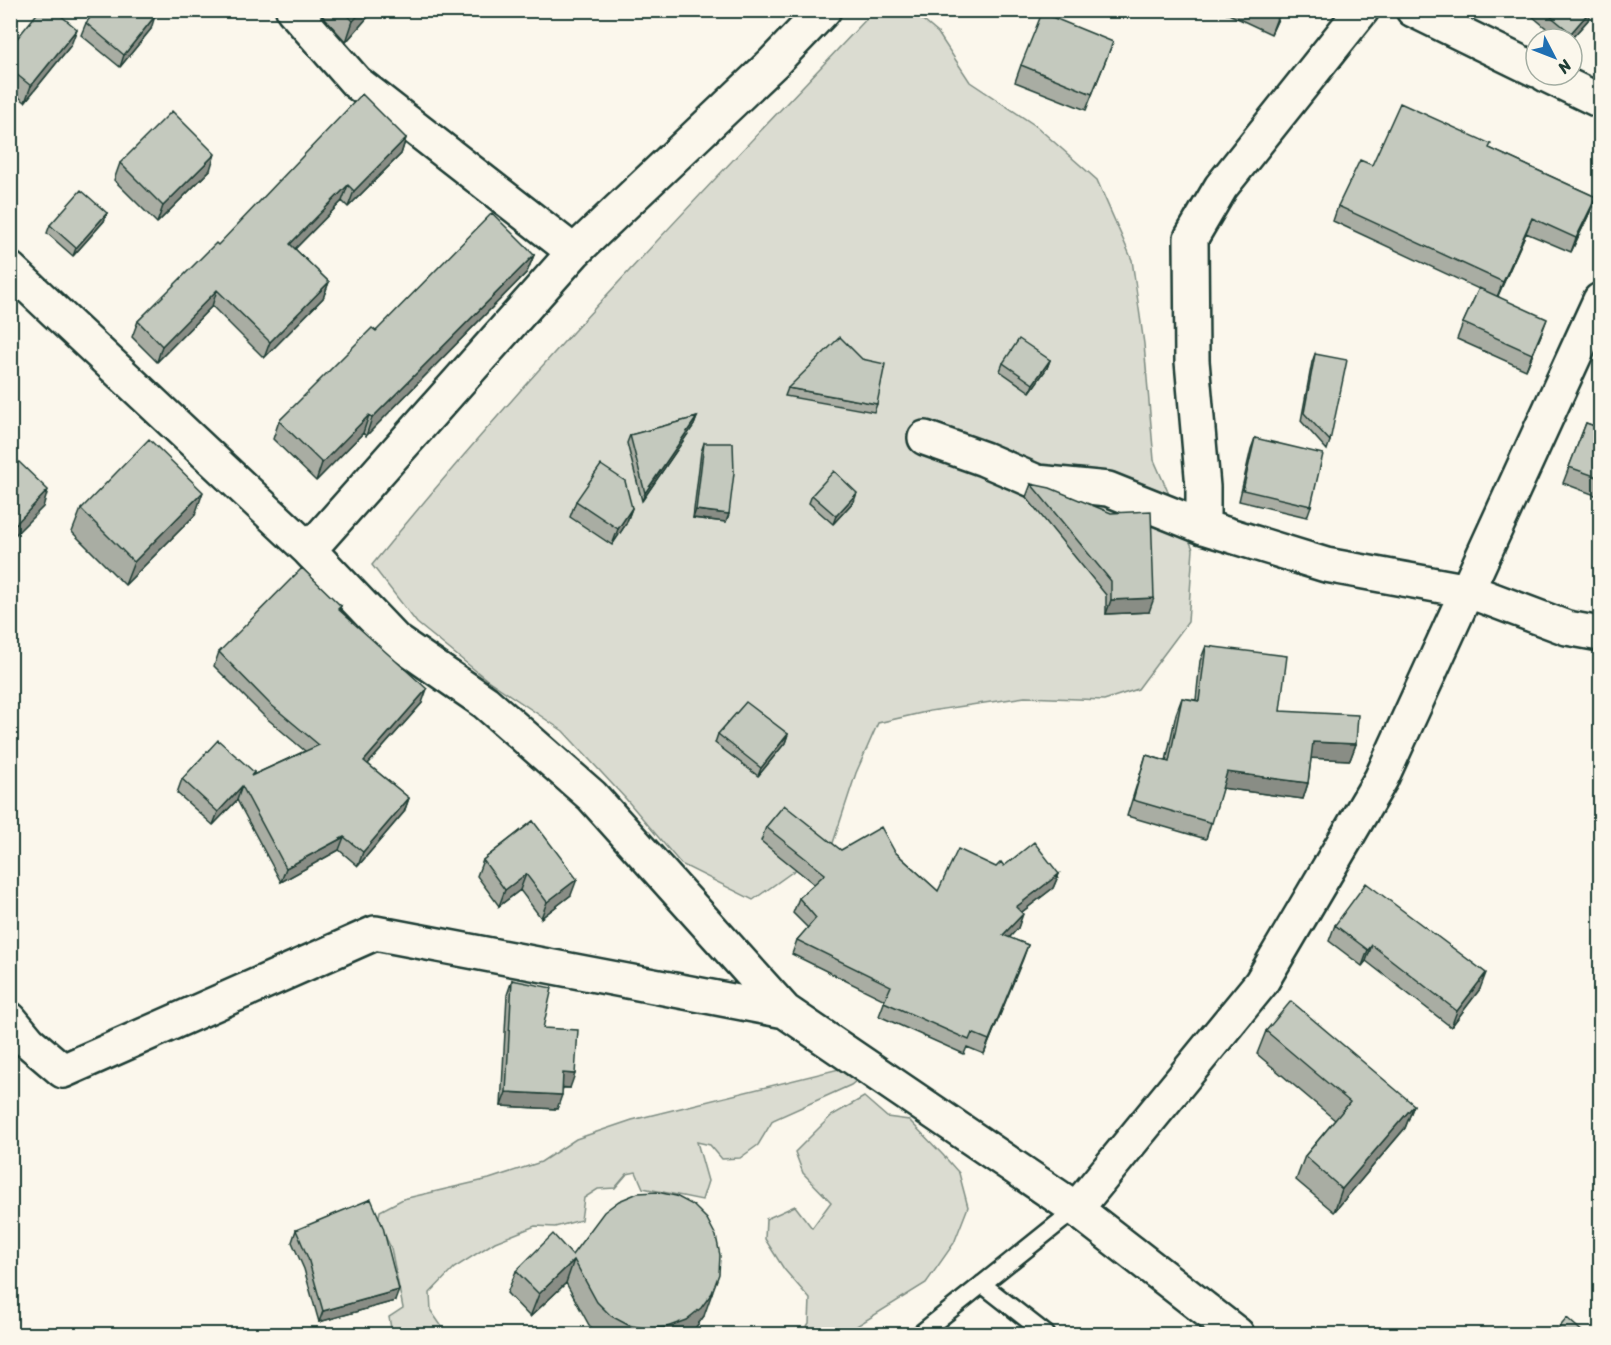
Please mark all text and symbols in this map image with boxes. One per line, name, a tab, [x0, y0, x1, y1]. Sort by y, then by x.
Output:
north arrow	[1524, 27, 1584, 87]
text: N	[1550, 52, 1580, 81]

